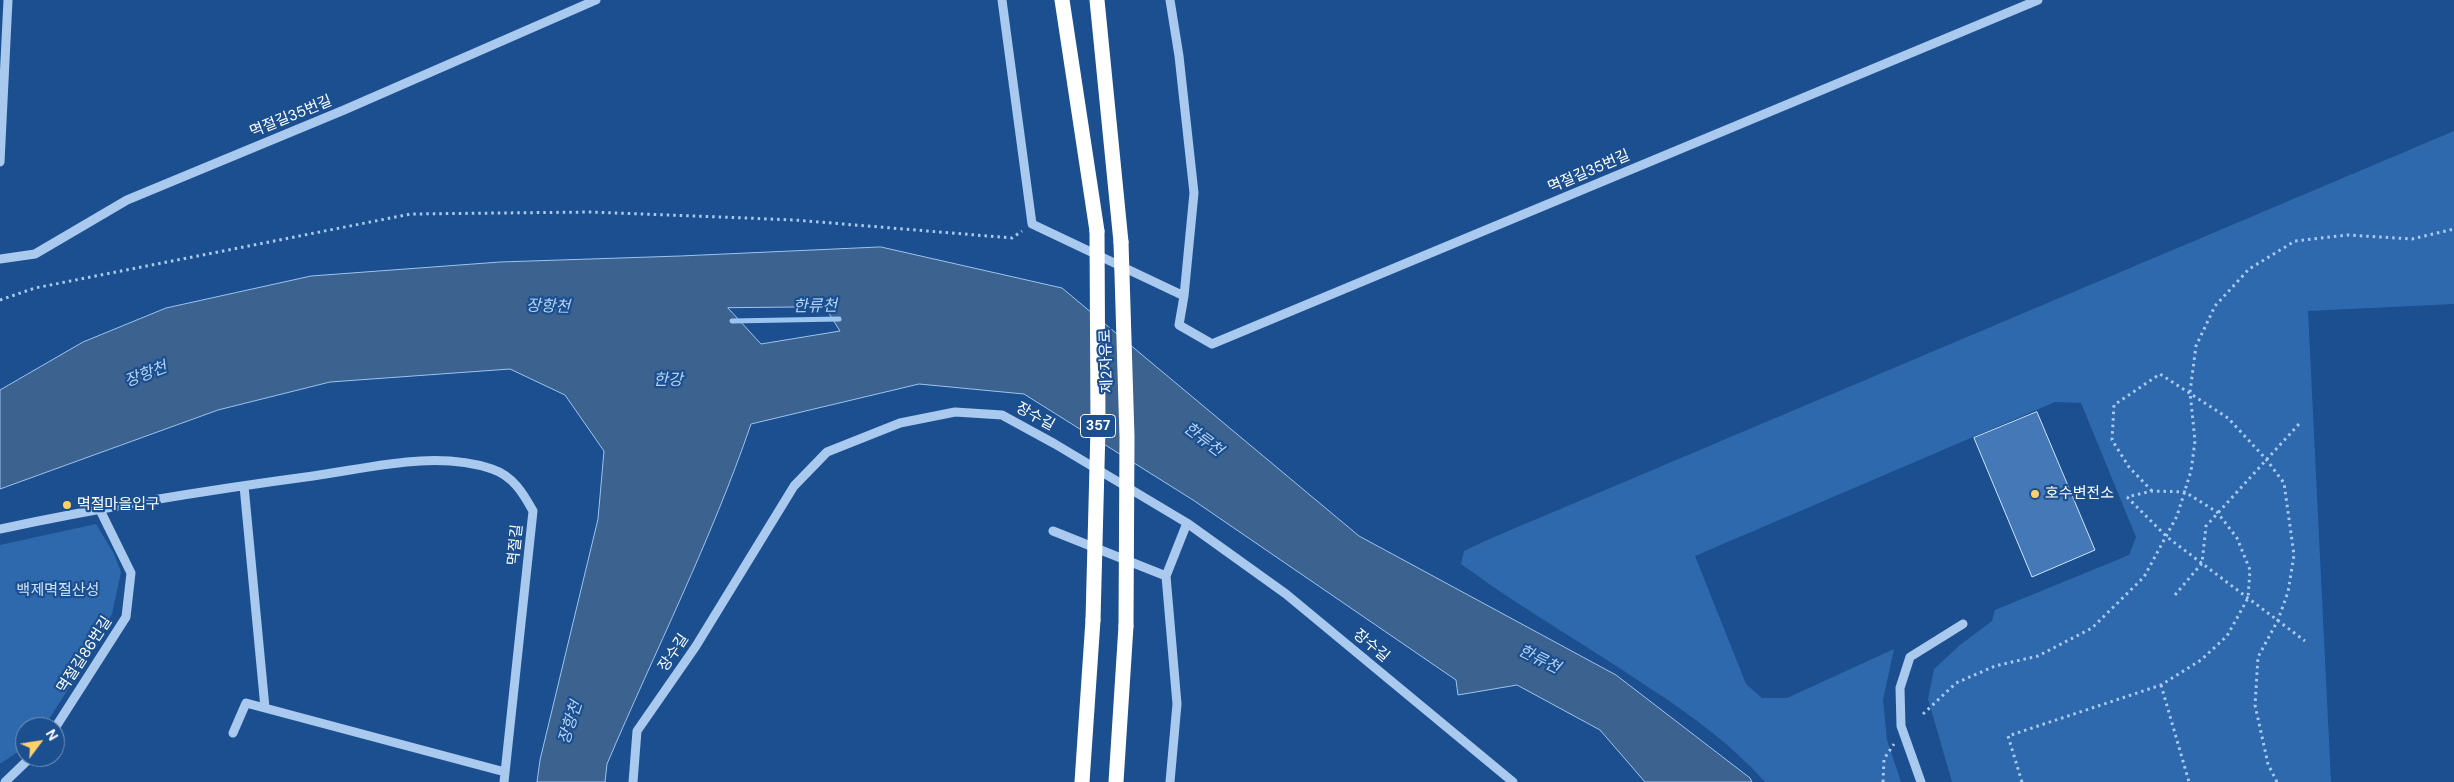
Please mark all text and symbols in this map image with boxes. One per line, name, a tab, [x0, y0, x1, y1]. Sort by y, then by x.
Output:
street label: 멱절길35번길	[247, 92, 335, 142]
street label: 멱절길35번길	[1545, 147, 1633, 197]
water label: 장항천	[526, 297, 570, 317]
water label: 한류천	[793, 297, 837, 317]
street label: 제2자유로	[1097, 329, 1117, 393]
water label: 장항천	[122, 358, 170, 392]
water label: 한강	[653, 371, 683, 391]
street label: 장수길	[1013, 399, 1057, 435]
road number: 357	[1080, 414, 1116, 438]
water label: 한류천	[1180, 419, 1226, 461]
place label: 호수변전소	[2045, 485, 2114, 503]
marker: 호수변전소	[2029, 488, 2041, 500]
place label: 멱절마을입구	[77, 496, 160, 514]
marker: 멱절마을입구	[61, 499, 73, 511]
street label: 멱절길	[505, 523, 527, 567]
park label: 백제멱절산성	[17, 582, 99, 600]
street label: 멱절길86번길	[54, 613, 116, 697]
street label: 장수길	[1349, 626, 1393, 666]
street label: 장수길	[655, 631, 693, 675]
water label: 한류천	[1515, 642, 1563, 678]
water label: 장항천	[555, 699, 587, 747]
north arrow	[15, 717, 65, 767]
text: N	[42, 726, 62, 744]

